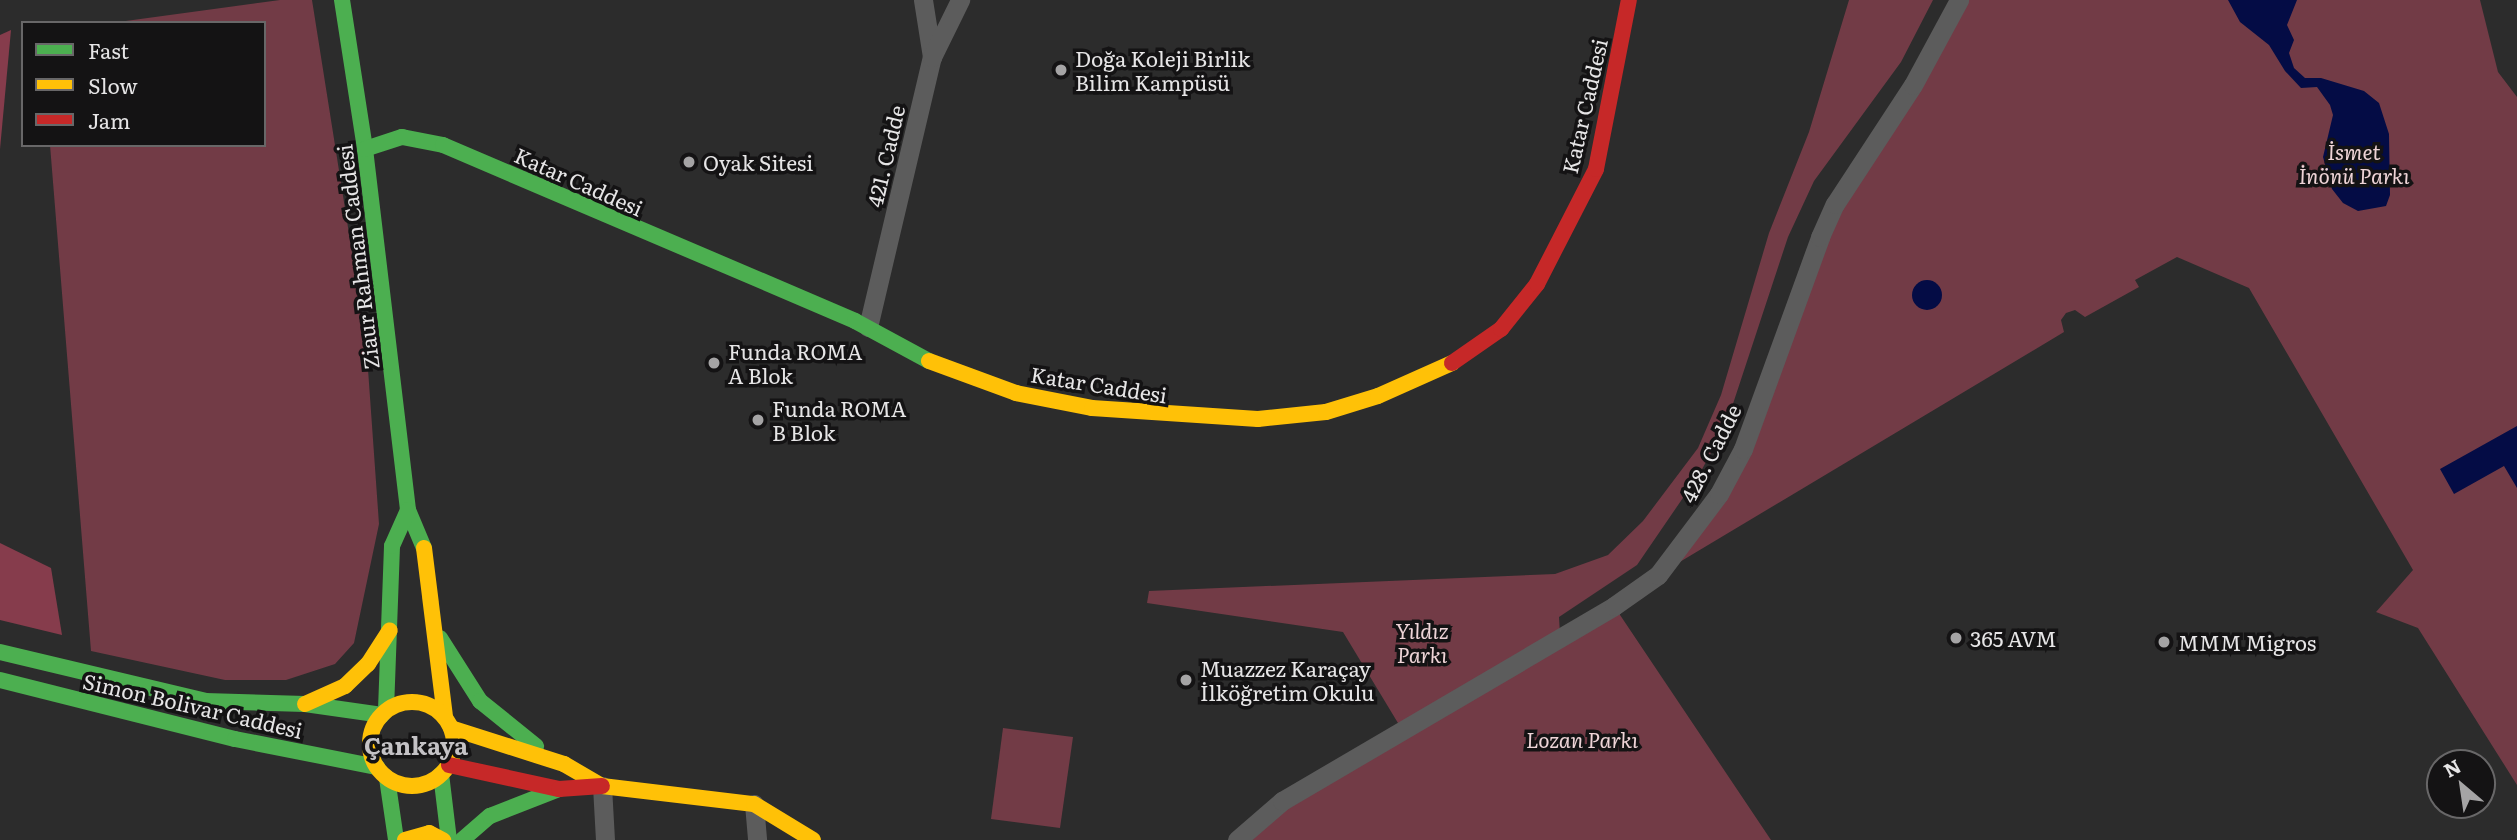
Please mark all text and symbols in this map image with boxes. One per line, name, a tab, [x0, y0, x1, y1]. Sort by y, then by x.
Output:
legend	[21, 21, 266, 147]
text: Fast	[88, 34, 129, 65]
street label: Katar Caddesi	[1556, 36, 1612, 176]
place label: Doğa Koleji Birlik Bilim Kampüsü	[1075, 45, 1250, 95]
marker: Doğa Koleji Birlik Bilim Kampüsü	[1053, 62, 1069, 78]
text: Slow	[88, 69, 138, 100]
street label: 421. Cadde	[861, 103, 909, 209]
text: Jam	[88, 104, 130, 135]
park label: İsmet İnönü Parkı	[2299, 138, 2409, 188]
street label: Katar Caddesi	[511, 141, 647, 221]
street label: Ziaur Rahman Caddesi	[331, 143, 383, 371]
place label: Oyak Sitesi	[703, 149, 813, 175]
marker: Oyak Sitesi	[681, 154, 697, 170]
place label: Funda ROMA A Blok	[728, 338, 862, 388]
marker: Funda ROMA A Blok	[706, 355, 722, 371]
street label: Katar Caddesi	[1029, 361, 1169, 407]
place label: Funda ROMA B Blok	[772, 395, 906, 445]
street label: 428. Cadde	[1675, 400, 1745, 506]
marker: Funda ROMA B Blok	[750, 412, 766, 428]
park label: Yıldız Parkı	[1396, 617, 1448, 667]
place label: 365 AVM	[1970, 625, 2057, 651]
place label: MMM Migros	[2178, 629, 2316, 655]
marker: 365 AVM	[1948, 630, 1964, 646]
marker: MMM Migros	[2156, 634, 2172, 650]
place label: Muazzez Karaçay İlköğretim Okulu	[1200, 655, 1374, 705]
street label: Simon Bolivar Caddesi	[81, 667, 305, 743]
marker: Muazzez Karaçay İlköğretim Okulu	[1178, 672, 1194, 688]
park label: Lozan Parkı	[1526, 726, 1638, 752]
district label: Çankaya	[364, 731, 468, 759]
north arrow	[2426, 749, 2496, 819]
text: N	[2438, 751, 2466, 783]

